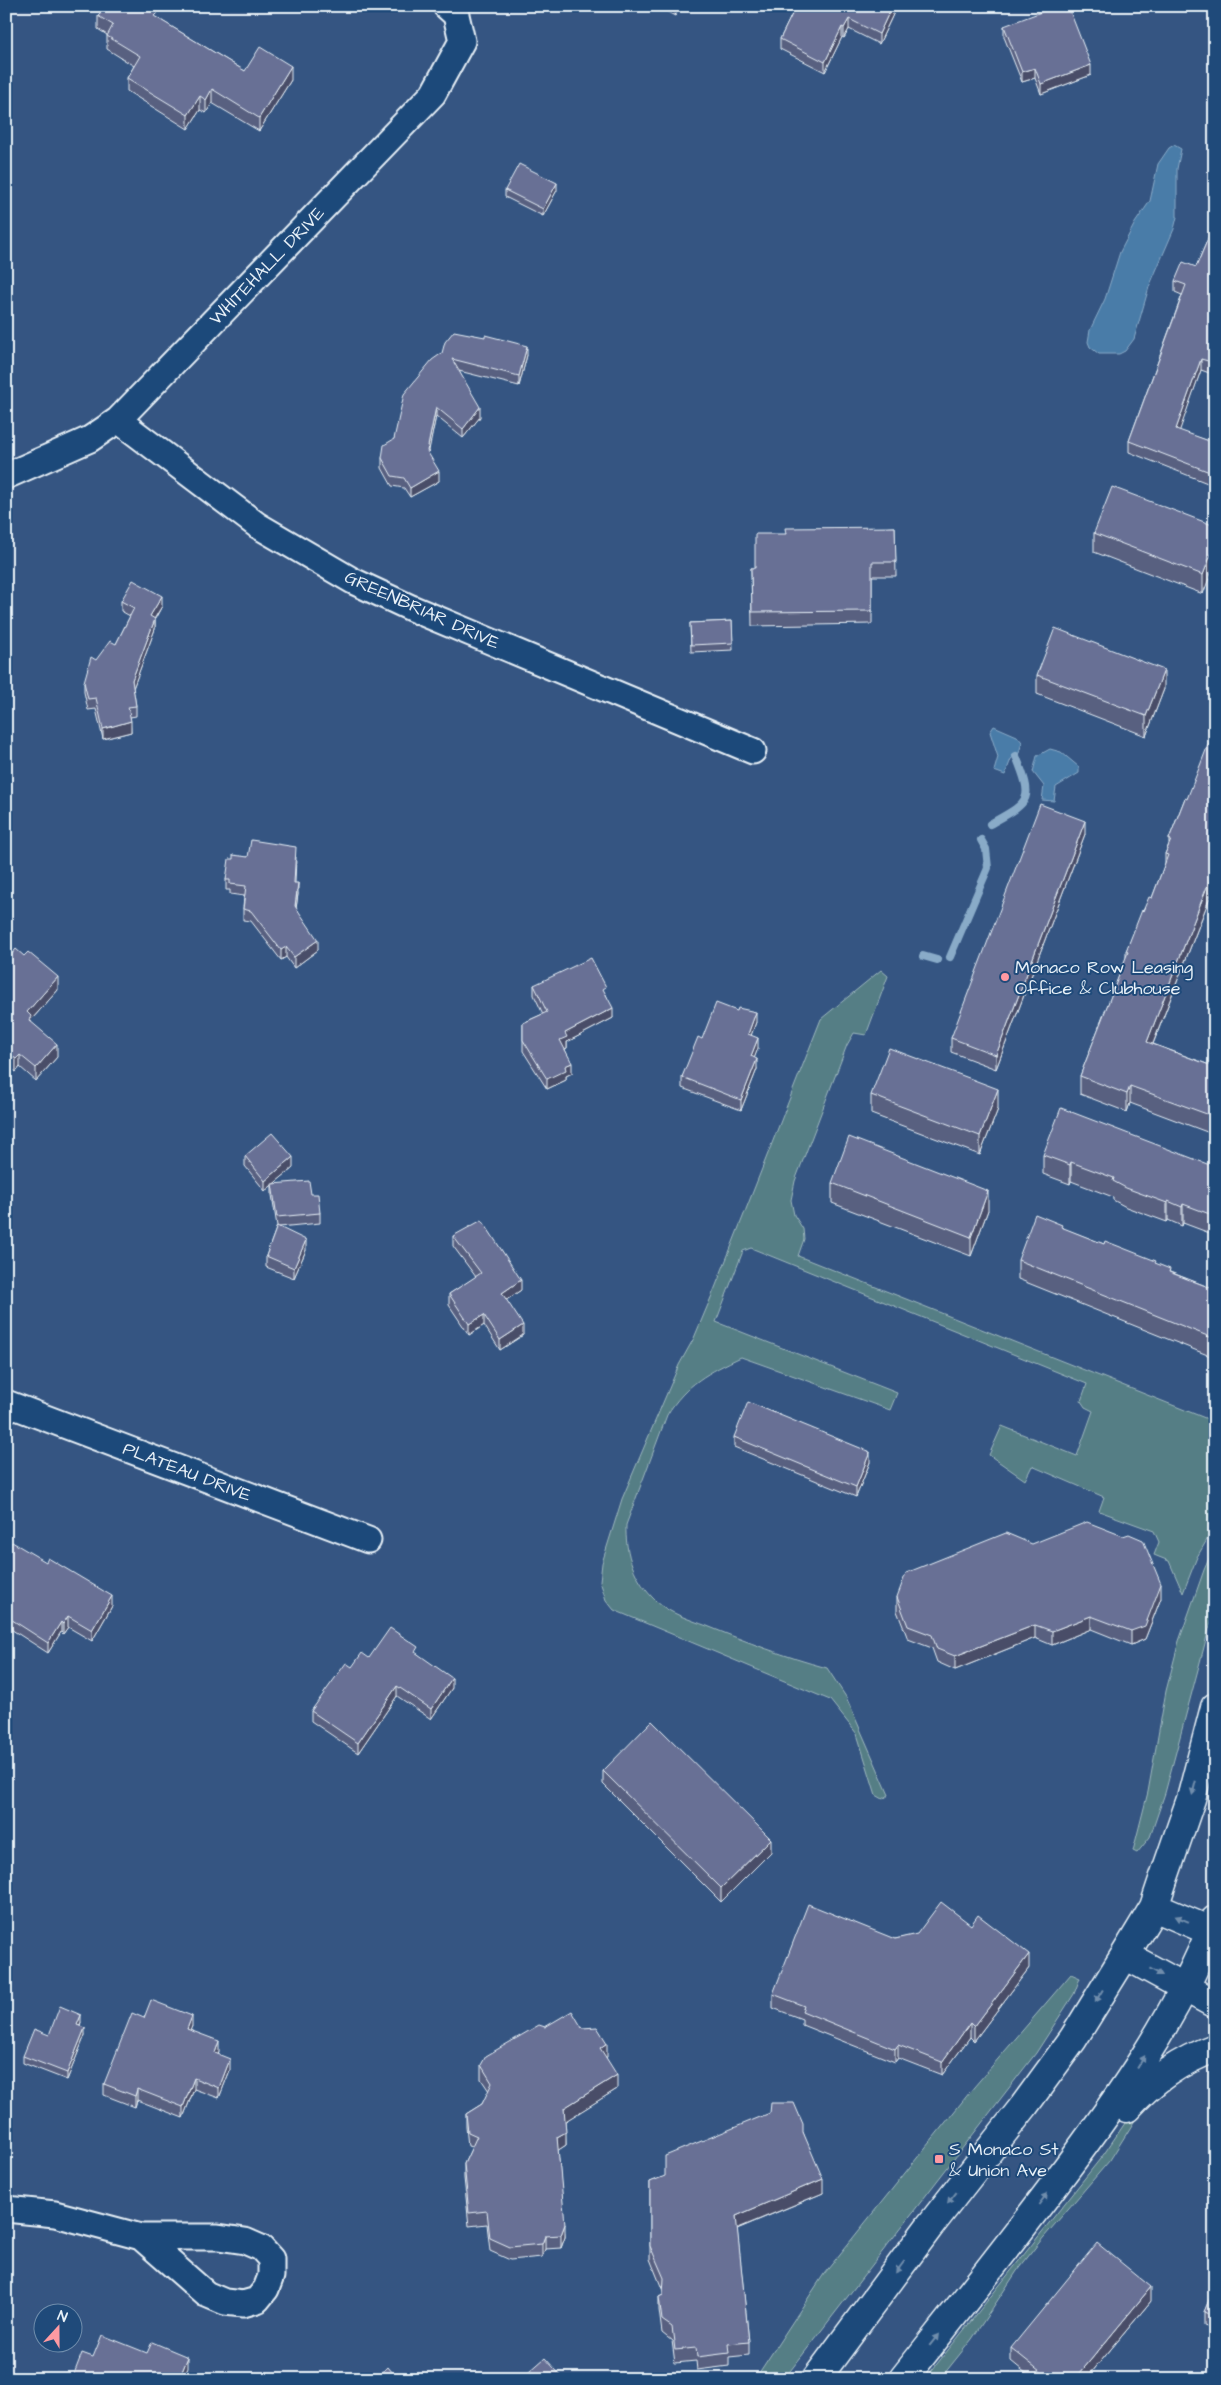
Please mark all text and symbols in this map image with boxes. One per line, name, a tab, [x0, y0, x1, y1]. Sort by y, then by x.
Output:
street label: WHITEHALL DRIVE	[204, 201, 330, 331]
street label: GREENBRIAR DRIVE	[341, 565, 504, 656]
place label: Monaco Row Leasing Office & Clubhouse	[1015, 955, 1193, 1001]
marker: Monaco Row Leasing Office & Clubhouse	[999, 971, 1011, 983]
street label: PLATEAU DRIVE	[119, 1436, 255, 1508]
one-way arrow	[1190, 1780, 1198, 1795]
one-way arrow	[1175, 1914, 1189, 1922]
one-way arrow	[1149, 1967, 1162, 1976]
one-way arrow	[1095, 1989, 1104, 2003]
one-way arrow	[1137, 2056, 1146, 2069]
place label: S Monaco St & Union Ave	[949, 2137, 1059, 2183]
marker: S Monaco St & Union Ave	[933, 2153, 945, 2165]
one-way arrow	[947, 2191, 958, 2204]
one-way arrow	[1038, 2193, 1049, 2206]
one-way arrow	[894, 2260, 905, 2273]
north arrow	[32, 2302, 82, 2352]
text: N	[55, 2306, 70, 2328]
one-way arrow	[928, 2334, 939, 2347]

